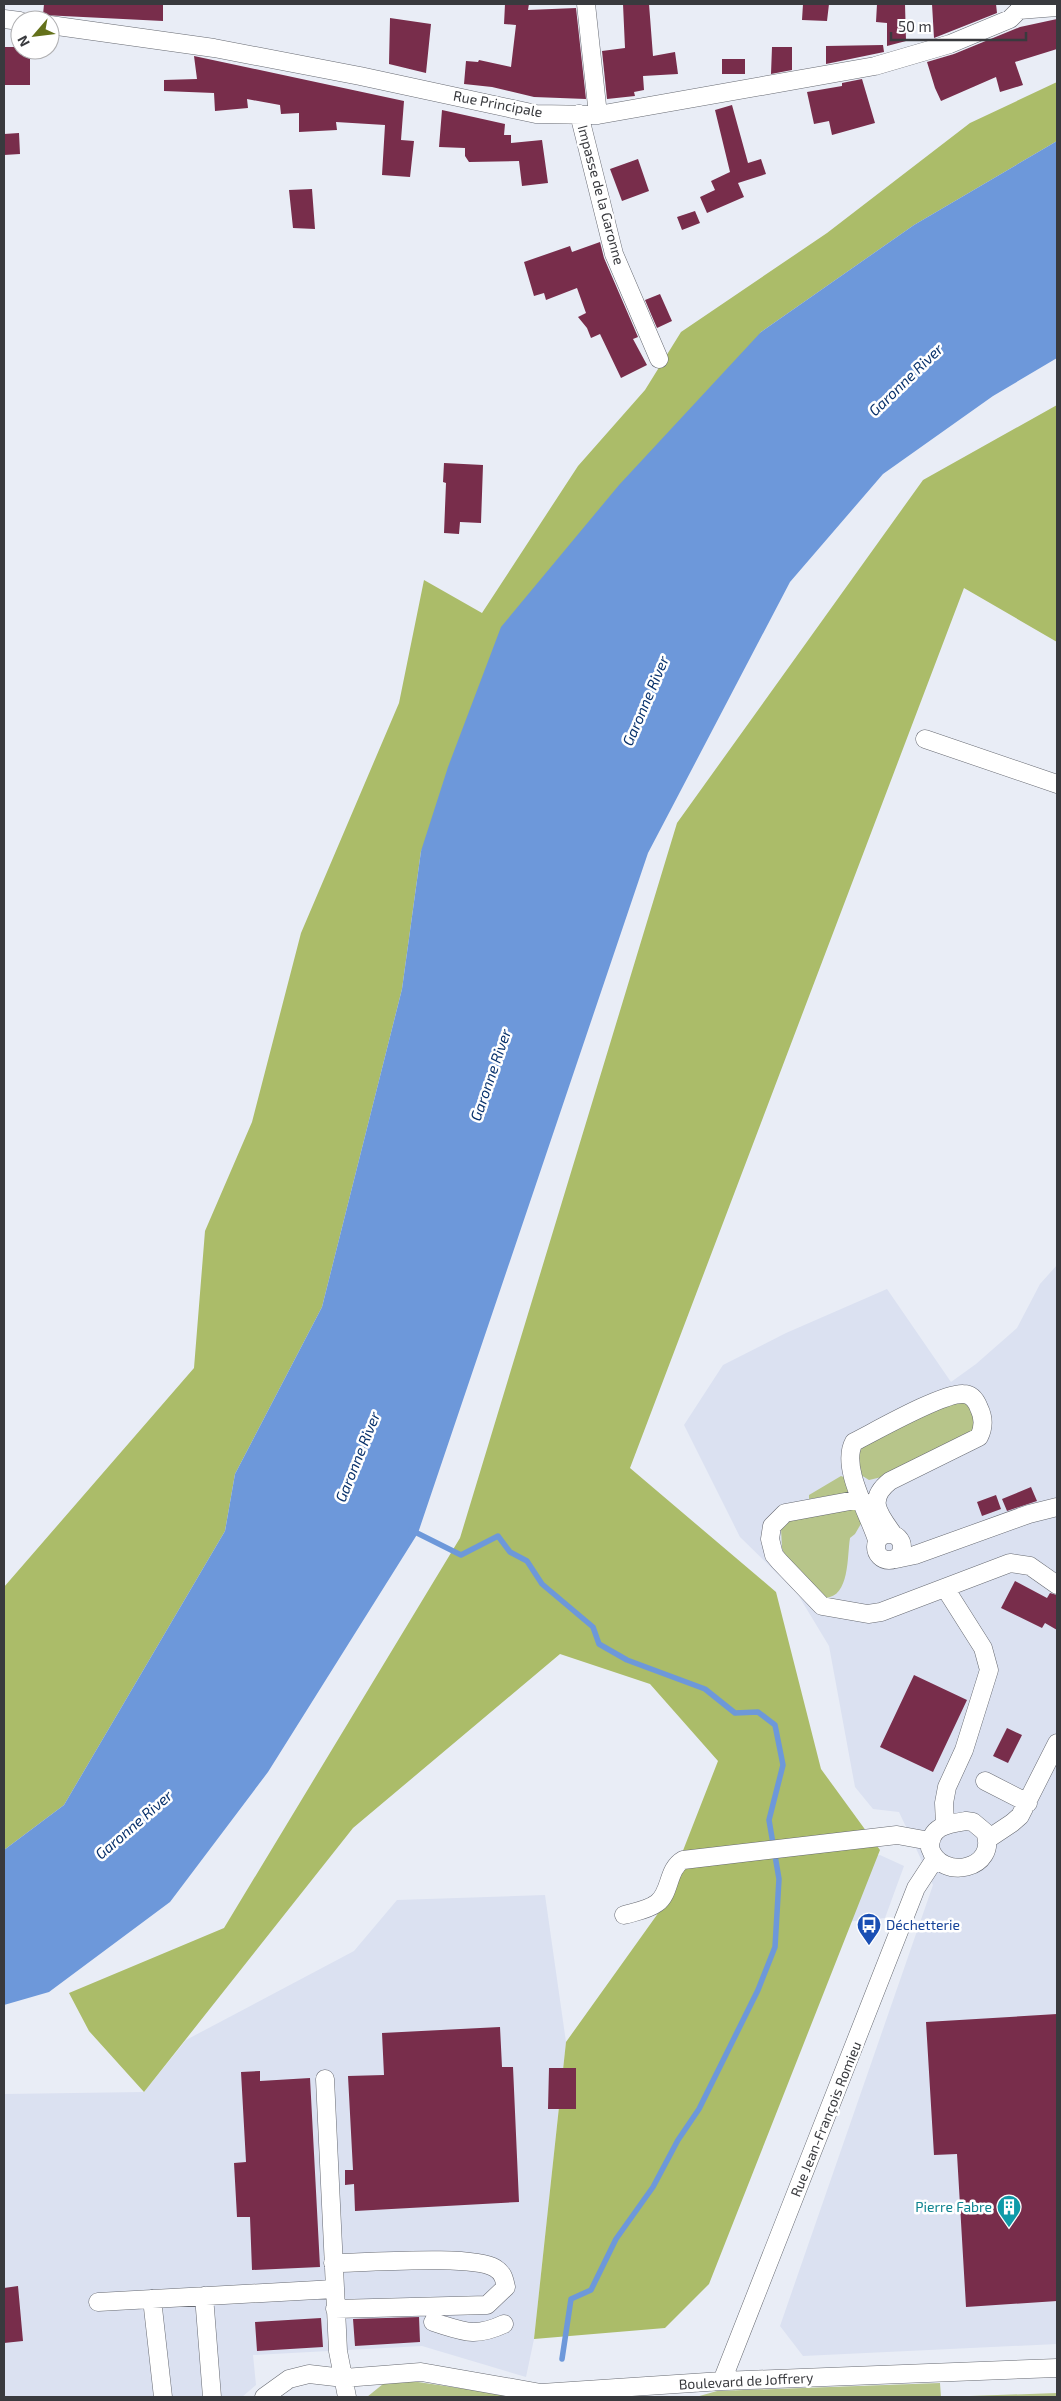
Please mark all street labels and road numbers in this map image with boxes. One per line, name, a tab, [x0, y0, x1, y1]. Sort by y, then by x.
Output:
street label: Rue Principale	[452, 87, 544, 120]
street label: Impasse de la Garonne	[575, 123, 628, 267]
street label: Rue Jean-François Romieu	[787, 2039, 865, 2199]
street label: Boulevard de Joffrery	[678, 2368, 814, 2393]

